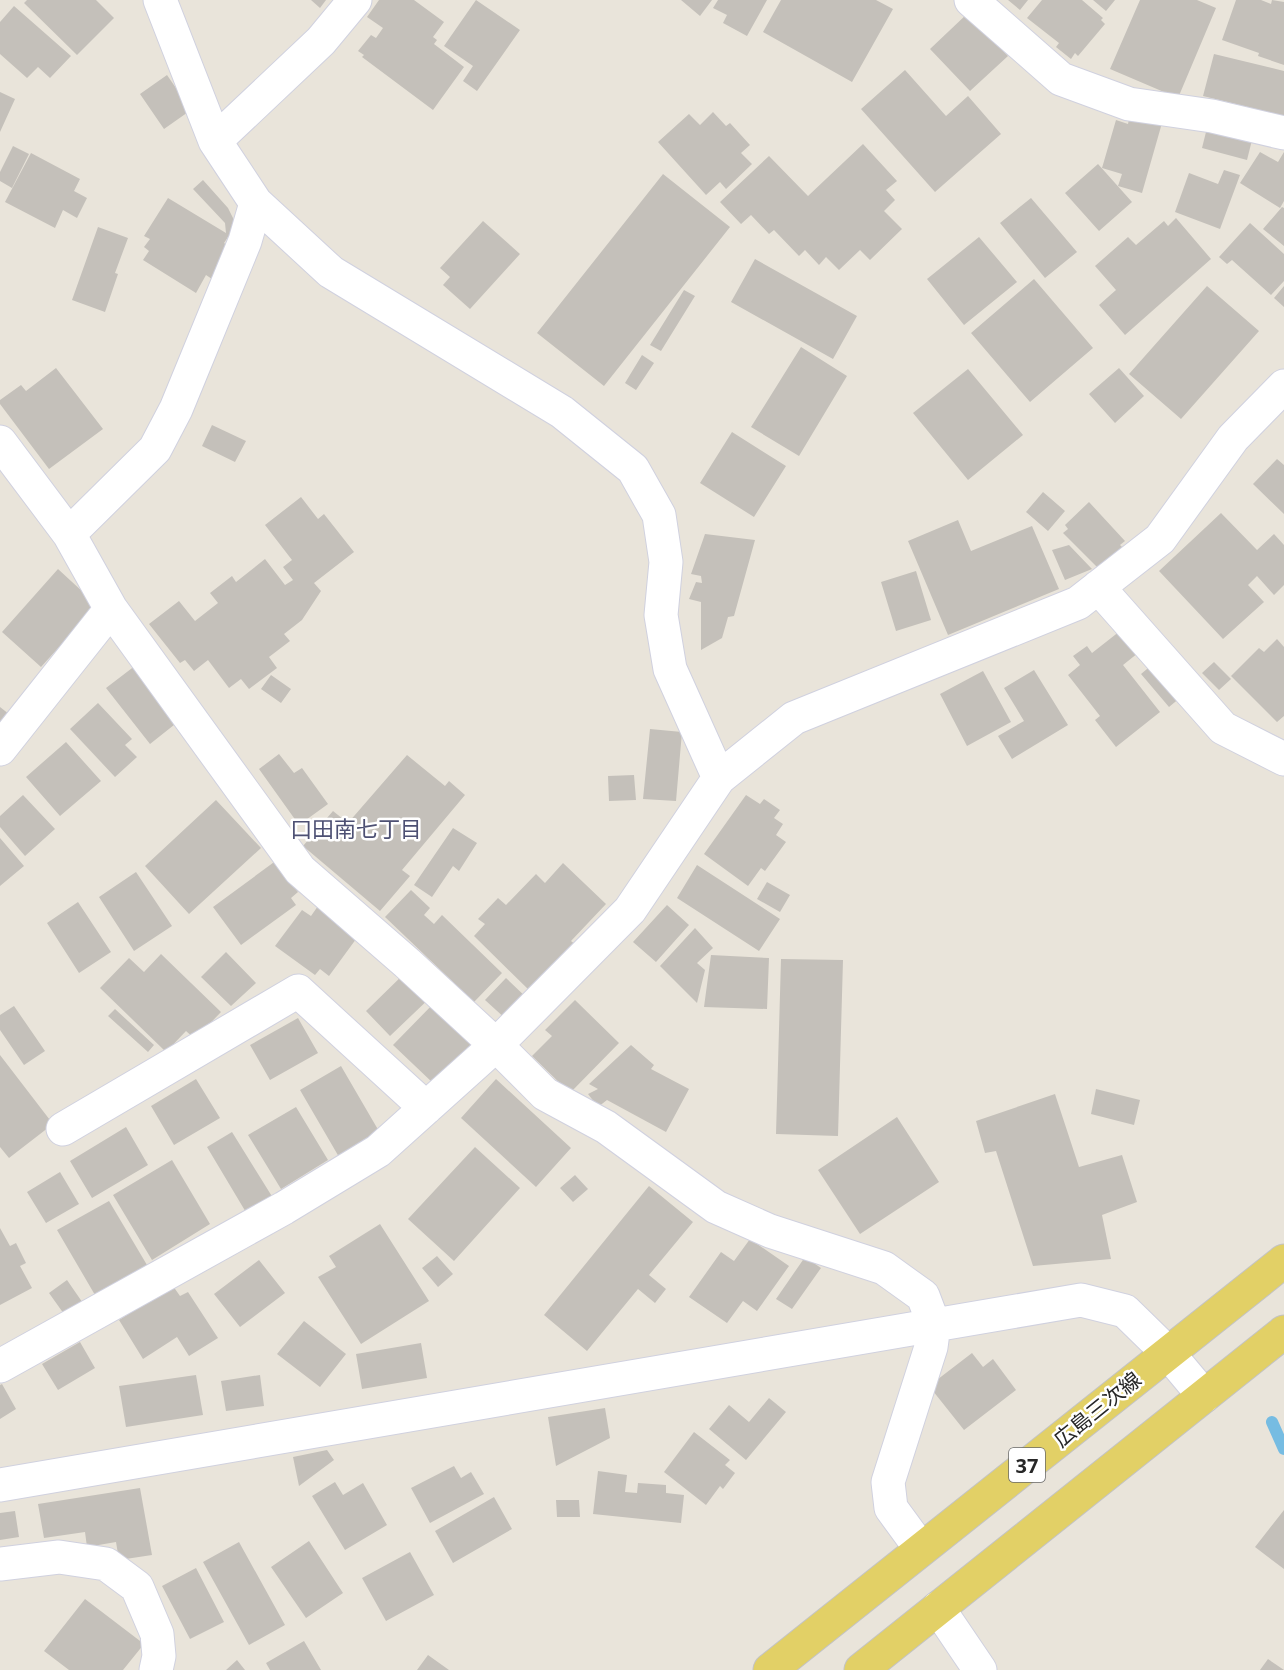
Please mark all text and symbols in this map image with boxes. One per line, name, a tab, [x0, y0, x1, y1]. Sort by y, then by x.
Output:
district label: 口田南七丁目	[290, 813, 422, 843]
street label: 広島三次線	[1047, 1365, 1147, 1453]
road number: 37	[1009, 1448, 1045, 1482]

